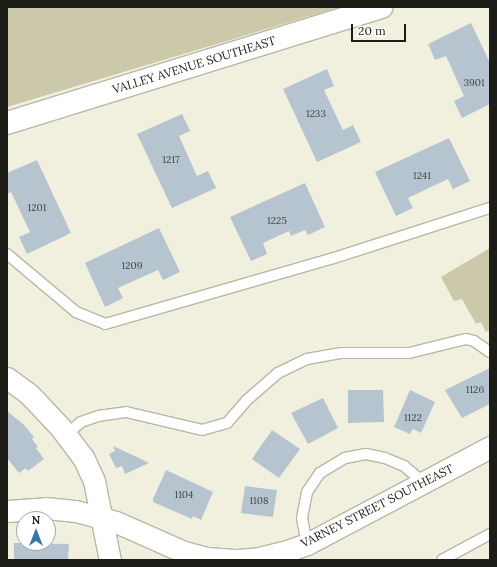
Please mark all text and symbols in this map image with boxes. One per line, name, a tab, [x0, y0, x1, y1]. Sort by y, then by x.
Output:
scale bar	[353, 16, 408, 42]
text: 20 m	[358, 23, 386, 38]
street label: VALLEY AVENUE SOUTHEAST	[111, 33, 277, 97]
house number: 3901	[463, 77, 485, 89]
house number: 1233	[306, 108, 326, 120]
house number: 1217	[162, 154, 180, 166]
house number: 1241	[413, 170, 431, 182]
house number: 1201	[28, 202, 46, 214]
house number: 1225	[267, 215, 287, 227]
house number: 1209	[122, 260, 142, 272]
house number: 1126	[466, 384, 484, 396]
house number: 1122	[404, 412, 422, 424]
street label: VARNEY STREET SOUTHEAST	[298, 461, 456, 551]
house number: 1104	[175, 489, 193, 501]
house number: 1108	[249, 495, 269, 507]
north arrow	[16, 511, 56, 551]
text: N	[32, 513, 40, 527]

